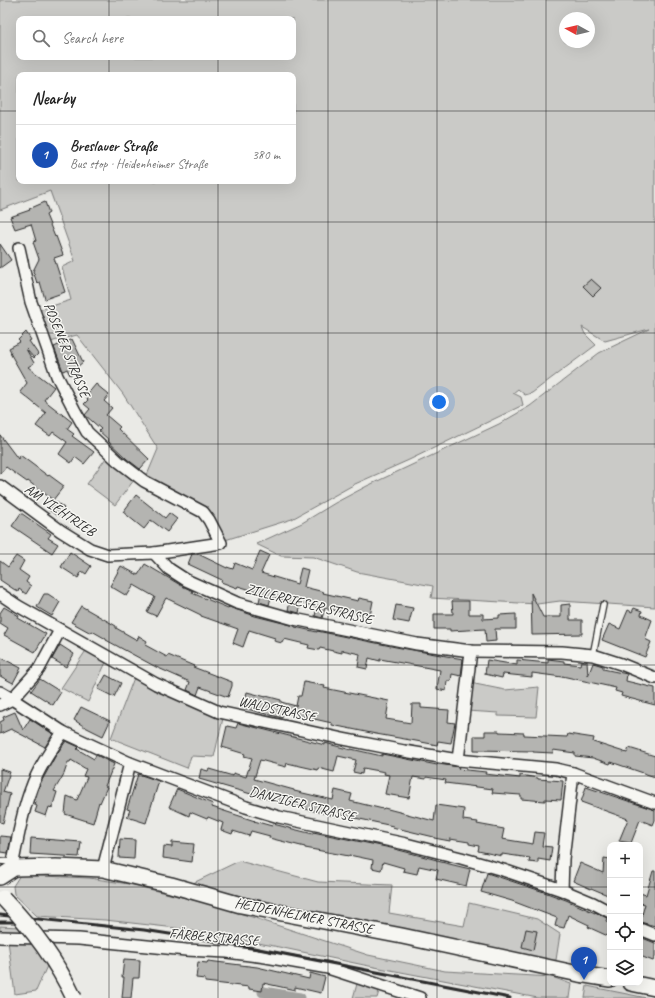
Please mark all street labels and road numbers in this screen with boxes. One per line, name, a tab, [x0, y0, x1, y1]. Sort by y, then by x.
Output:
street label: POSENER STRASSE	[40, 300, 95, 402]
street label: AM VIEHTRIEB	[21, 480, 100, 541]
street label: ZILLERRIESER STRASSE	[244, 580, 376, 628]
street label: WALDSTRASSE	[237, 693, 319, 726]
street label: DANZIGER STRASSE	[248, 783, 359, 826]
street label: HEIDENHEIMER STRASSE	[234, 894, 377, 938]
street label: FÄRBERSTRASSE	[169, 925, 262, 950]

